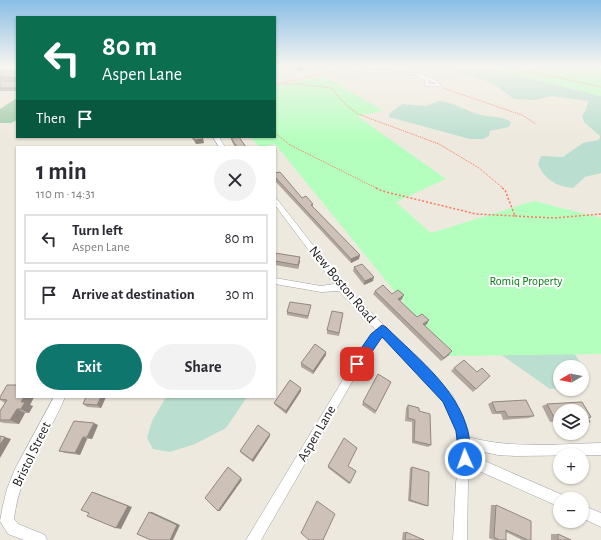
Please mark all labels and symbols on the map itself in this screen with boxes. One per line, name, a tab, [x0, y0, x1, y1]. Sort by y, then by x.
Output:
street label: New Boston Road	[306, 244, 378, 326]
park label: Romiq Property	[490, 275, 562, 288]
pin	[340, 347, 374, 381]
north arrow	[553, 360, 589, 396]
street label: Aspen Lane	[295, 403, 338, 464]
street label: Bristol Street	[10, 419, 54, 489]
position arrow	[444, 438, 486, 480]

